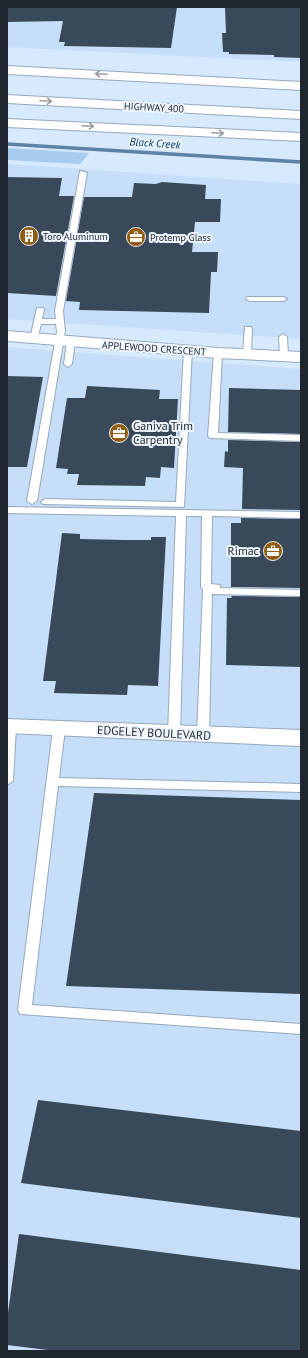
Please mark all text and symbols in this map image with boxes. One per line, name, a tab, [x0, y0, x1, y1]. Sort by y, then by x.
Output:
one-way arrow	[95, 71, 108, 78]
one-way arrow	[39, 98, 52, 105]
street label: HIGHWAY 400	[124, 99, 185, 116]
one-way arrow	[81, 122, 94, 130]
one-way arrow	[211, 129, 224, 136]
water label: Black Creek	[129, 134, 182, 152]
building icon: Toro Aluminum	[18, 225, 40, 247]
office icon: Protemp Glass	[125, 226, 147, 248]
place label: Toro Aluminum	[43, 230, 108, 243]
place label: Protemp Glass	[150, 231, 211, 244]
street label: APPLEWOOD CRESCENT	[102, 338, 207, 359]
place label: Ganiva Trim Carpentry	[133, 418, 193, 447]
office icon: Ganiva Trim Carpentry	[108, 422, 130, 444]
office icon: Rimac	[262, 540, 284, 562]
place label: Rimac	[228, 543, 260, 558]
street label: EDGELEY BOULEVARD	[97, 722, 212, 743]

